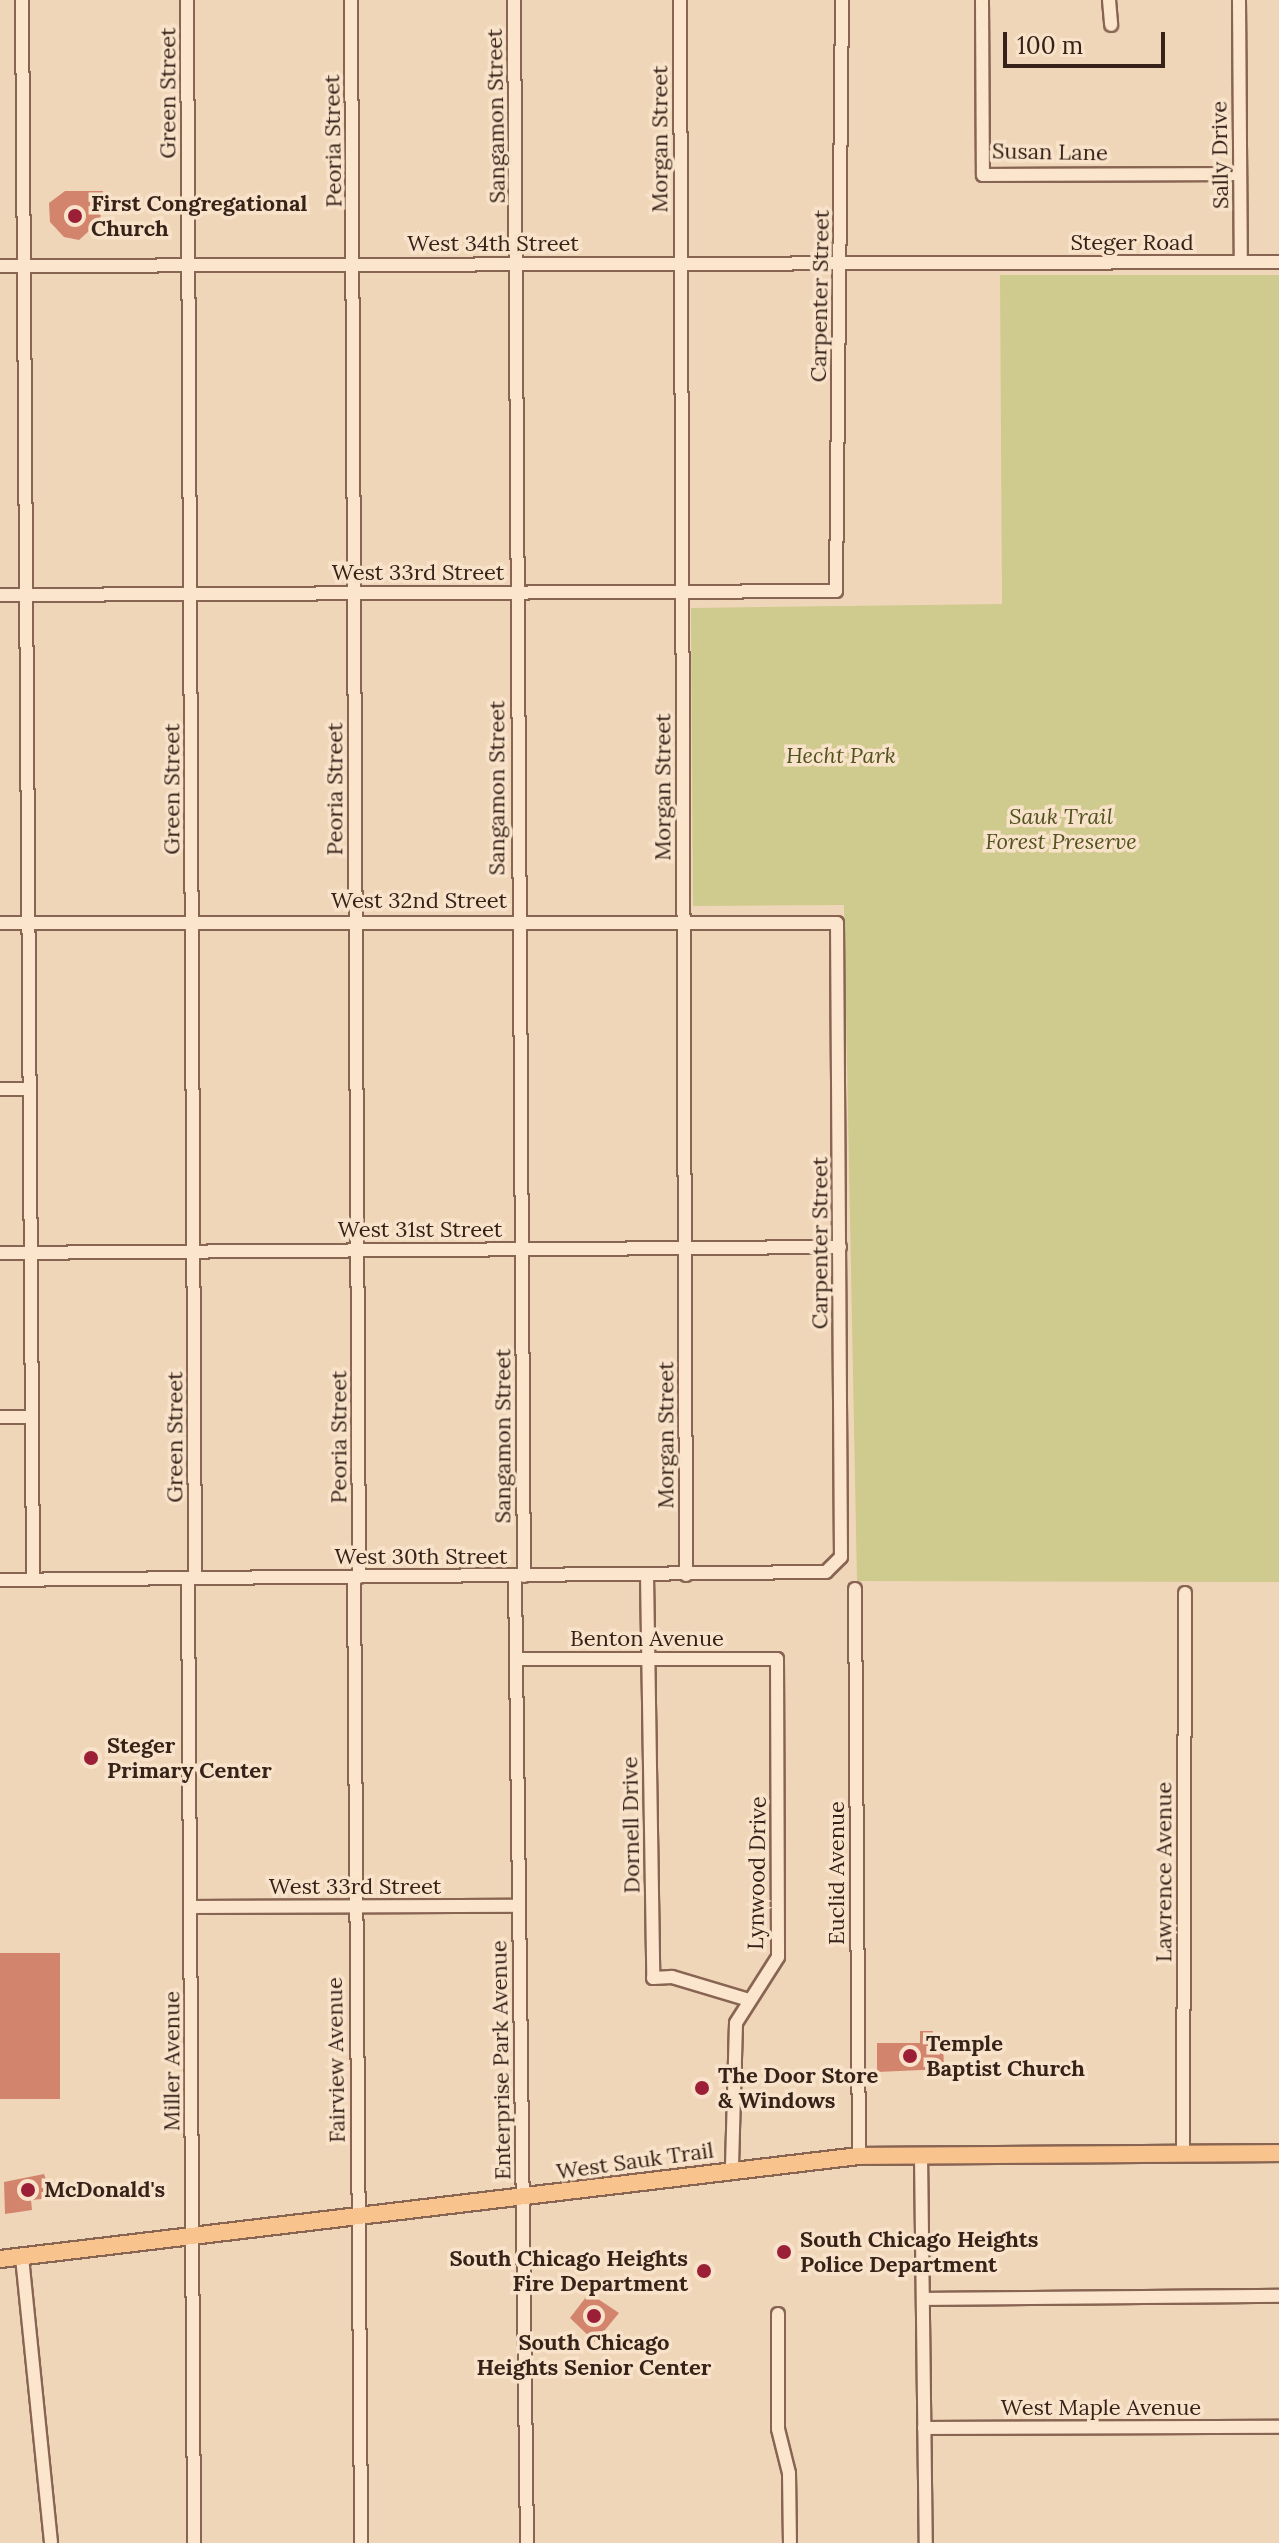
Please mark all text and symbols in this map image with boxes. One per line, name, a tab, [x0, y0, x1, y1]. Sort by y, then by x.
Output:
scale bar	[1007, 16, 1169, 66]
street label: Green Street	[155, 27, 181, 159]
street label: Sangamon Street	[481, 28, 511, 204]
text: 100 m	[1017, 30, 1083, 61]
street label: Morgan Street	[647, 65, 673, 213]
street label: Peoria Street	[319, 74, 347, 208]
street label: Sally Drive	[1206, 101, 1234, 209]
street label: Susan Lane	[992, 138, 1108, 166]
place label: First Congregational Church	[91, 190, 307, 242]
marker: First Congregational Church	[66, 207, 84, 225]
street label: Carpenter Street	[805, 209, 835, 383]
street label: Steger Road	[1070, 230, 1194, 256]
street label: West 34th Street	[407, 231, 579, 257]
street label: West 33rd Street	[332, 560, 504, 586]
street label: Sangamon Street	[484, 701, 510, 875]
street label: Morgan Street	[650, 713, 676, 861]
street label: Peoria Street	[322, 722, 348, 856]
street label: Green Street	[159, 723, 185, 855]
park label: Hecht Park	[786, 743, 896, 769]
park label: Sauk Trail Forest Preserve	[985, 803, 1137, 854]
street label: West 32nd Street	[331, 888, 507, 914]
street label: Carpenter Street	[807, 1157, 833, 1329]
street label: West 31st Street	[338, 1217, 502, 1243]
street label: Sangamon Street	[490, 1349, 516, 1523]
street label: Morgan Street	[653, 1361, 679, 1509]
street label: Peoria Street	[326, 1370, 352, 1504]
street label: Green Street	[162, 1371, 188, 1503]
street label: West 30th Street	[334, 1544, 508, 1570]
street label: Benton Avenue	[570, 1626, 724, 1652]
place label: Steger Primary Center	[107, 1732, 272, 1784]
marker: Steger Primary Center	[82, 1749, 100, 1767]
street label: Dornell Drive	[617, 1756, 645, 1894]
street label: Lawrence Avenue	[1151, 1782, 1177, 1962]
street label: Lynwood Drive	[742, 1796, 772, 1950]
street label: Euclid Avenue	[824, 1801, 850, 1945]
street label: West 33rd Street	[269, 1874, 441, 1900]
street label: Enterprise Park Avenue	[486, 1940, 516, 2180]
street label: Fairview Avenue	[321, 1977, 351, 2143]
street label: Miller Avenue	[159, 1991, 185, 2131]
place label: Temple Baptist Church	[926, 2030, 1085, 2082]
marker: Temple Baptist Church	[901, 2047, 919, 2065]
place label: The Door Store & Windows	[718, 2062, 878, 2114]
marker: The Door Store & Windows	[693, 2079, 711, 2097]
street label: West Sauk Trail	[555, 2137, 715, 2185]
place label: McDonald's	[44, 2177, 165, 2203]
marker: McDonald's	[19, 2181, 37, 2199]
place label: South Chicago Heights Police Department	[800, 2226, 1039, 2278]
marker: South Chicago Heights Police Department	[775, 2243, 793, 2261]
place label: South Chicago Heights Fire Department	[449, 2245, 688, 2296]
marker: South Chicago Heights Fire Department	[695, 2262, 713, 2280]
marker: South Chicago Heights Senior Center	[585, 2307, 603, 2325]
place label: South Chicago Heights Senior Center	[477, 2329, 711, 2380]
street label: West Maple Avenue	[1001, 2395, 1201, 2421]

